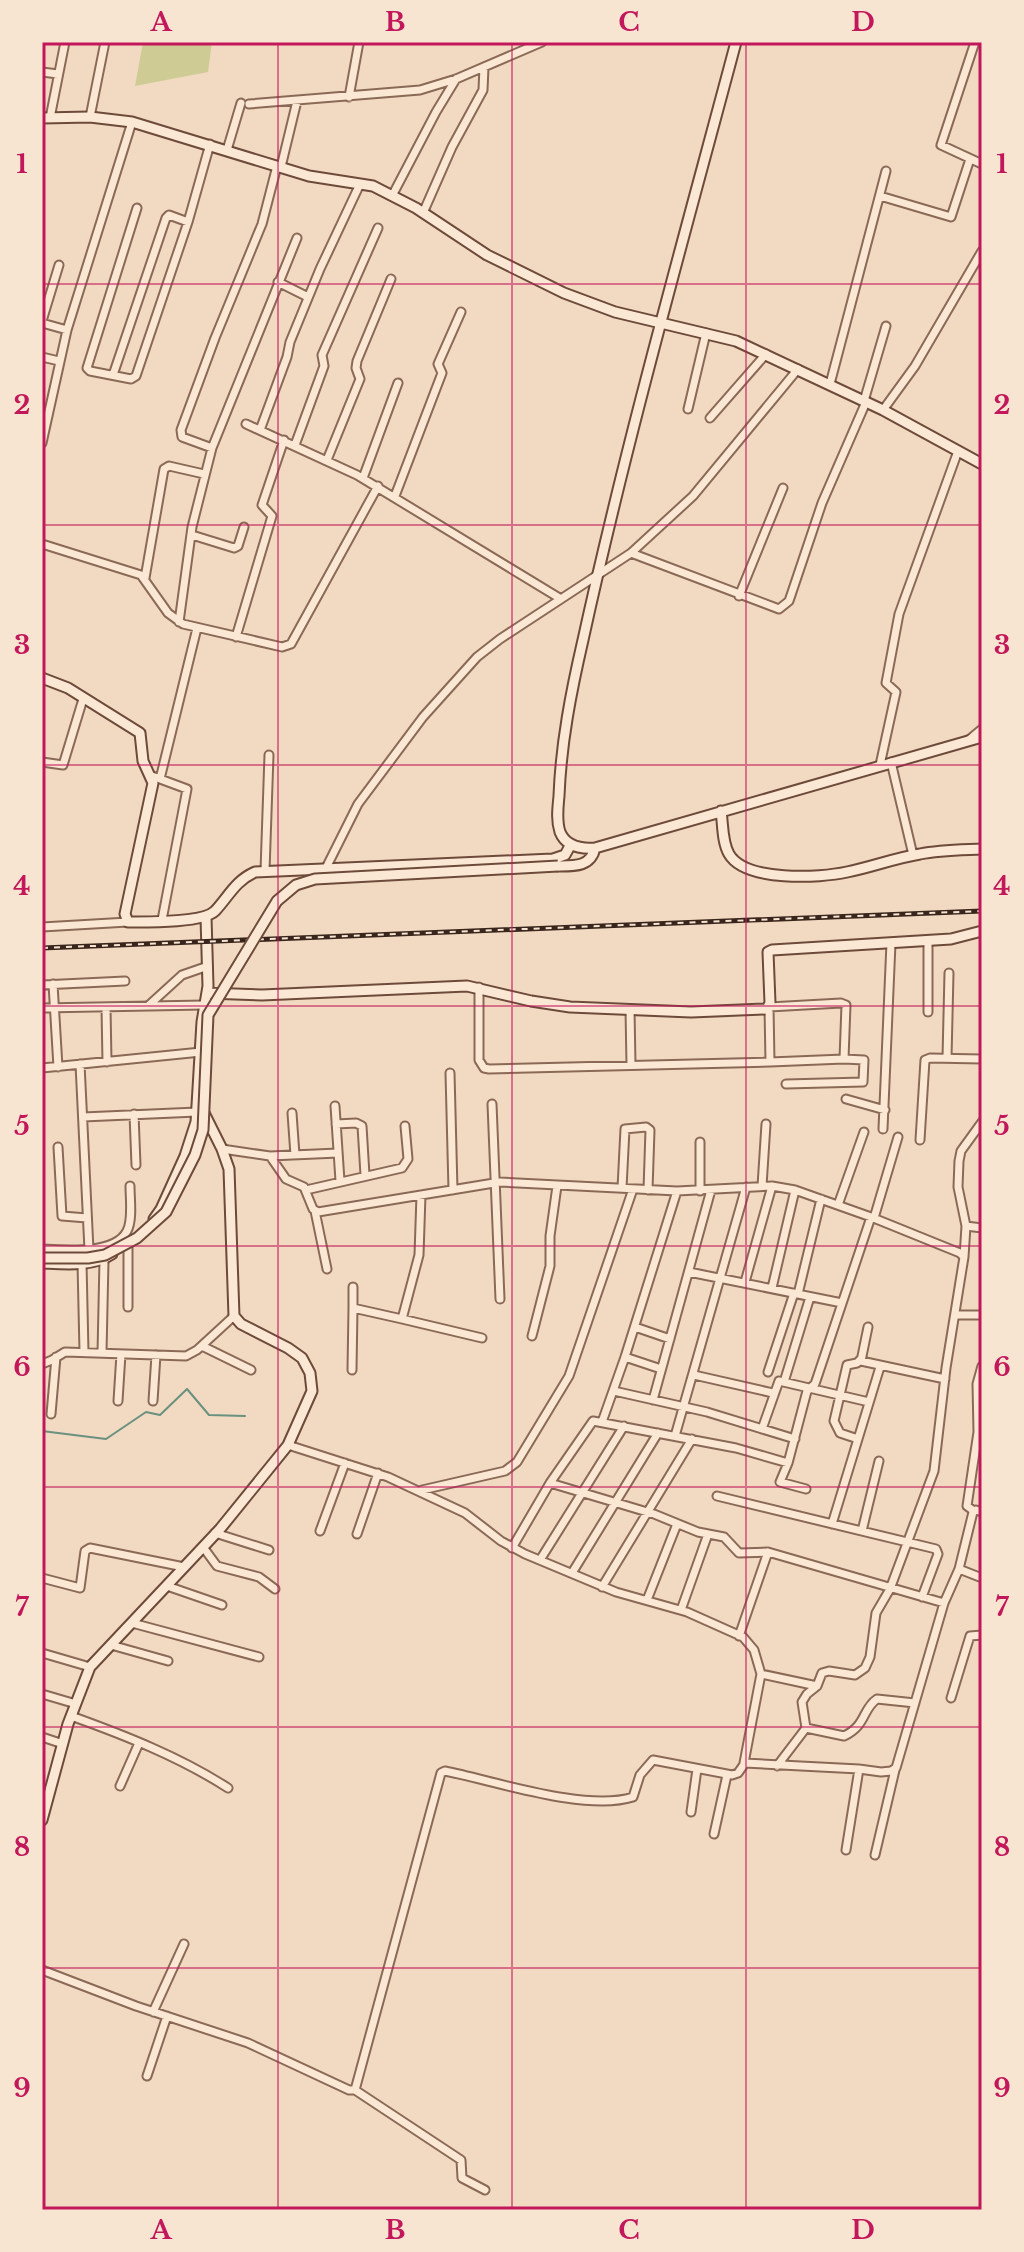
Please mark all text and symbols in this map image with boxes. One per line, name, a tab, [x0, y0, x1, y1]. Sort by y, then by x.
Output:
text: A	[149, 6, 172, 38]
text: B	[385, 6, 405, 38]
text: C	[618, 6, 640, 38]
text: D	[851, 6, 875, 38]
text: 1	[16, 148, 28, 180]
text: 1	[996, 148, 1008, 180]
text: 2	[14, 389, 30, 421]
text: 2	[994, 389, 1010, 421]
text: 3	[14, 629, 30, 661]
text: 3	[994, 629, 1010, 661]
text: 4	[13, 870, 31, 902]
text: 4	[993, 870, 1011, 902]
text: 5	[14, 1110, 30, 1142]
text: 5	[994, 1110, 1010, 1142]
text: 6	[13, 1351, 31, 1383]
text: 6	[993, 1351, 1011, 1383]
text: 7	[15, 1591, 29, 1623]
text: 7	[995, 1591, 1009, 1623]
text: 8	[14, 1831, 30, 1863]
text: 8	[994, 1831, 1010, 1863]
text: 9	[13, 2072, 31, 2104]
text: 9	[993, 2072, 1011, 2104]
text: A	[149, 2214, 172, 2246]
text: B	[385, 2214, 405, 2246]
text: C	[618, 2214, 640, 2246]
text: D	[851, 2214, 875, 2246]

